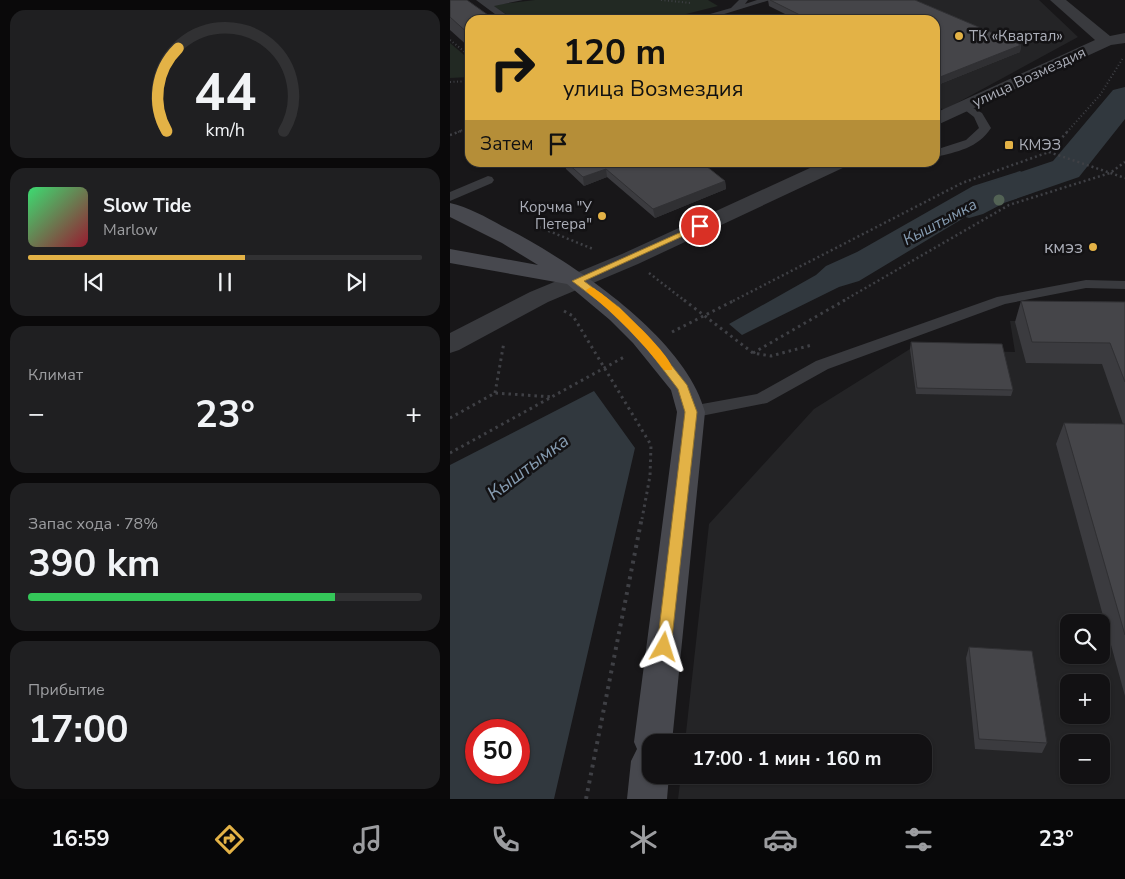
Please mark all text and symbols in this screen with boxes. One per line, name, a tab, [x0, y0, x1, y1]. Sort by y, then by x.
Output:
place label: ТК «Квартал»	[969, 26, 1063, 46]
text: 120 m	[563, 29, 666, 76]
marker: ТК «Квартал»	[953, 30, 965, 42]
icon: right	[480, 35, 545, 100]
street label: улица Возмездия	[969, 42, 1089, 112]
text: 44	[194, 57, 256, 128]
text: улица Возмездия	[563, 74, 744, 104]
text: km/h	[205, 118, 245, 142]
icon: arrive	[544, 130, 572, 158]
text: Затем	[480, 131, 534, 157]
place label: КМЭЗ	[1019, 135, 1061, 155]
marker: КМЭЗ	[1003, 139, 1015, 151]
text: Slow Tide	[103, 193, 191, 219]
water label: Кыштымка	[899, 193, 981, 251]
place label: Корчма "У Петера"	[519, 197, 592, 234]
pin	[679, 205, 721, 247]
marker: Корчма "У Петера"	[596, 210, 608, 222]
icon: arrive	[686, 212, 714, 240]
text: Marlow	[103, 219, 158, 241]
place label: кмэз	[1044, 235, 1083, 259]
marker: кмэз	[1087, 241, 1099, 253]
icon: previous	[80, 268, 108, 296]
icon: pause	[211, 268, 239, 296]
icon: next	[342, 268, 370, 296]
text: Климат	[28, 364, 83, 386]
text: 23°	[195, 389, 255, 440]
text: −	[28, 395, 45, 433]
text: +	[405, 395, 422, 433]
water label: Кыштымка	[482, 428, 574, 506]
text: Запас хода · 78%	[28, 513, 158, 535]
text: 390 km	[28, 538, 160, 589]
map controls	[1060, 614, 1110, 784]
button: search	[1060, 614, 1110, 664]
position arrow	[637, 620, 689, 672]
button: +	[1060, 674, 1110, 724]
text: Прибытие	[28, 679, 105, 701]
text: 17:00	[28, 704, 129, 755]
speed limit sign: 50	[465, 719, 530, 784]
button: −	[1060, 734, 1110, 784]
text: 17:00 · 1 мин · 160 m	[693, 746, 881, 772]
icon: directions	[212, 822, 247, 857]
icon: music	[350, 822, 385, 857]
icon: phone	[488, 822, 523, 857]
icon: climate	[626, 822, 661, 857]
icon: car	[763, 822, 798, 857]
icon: filters	[901, 822, 936, 857]
text: 16:59	[51, 824, 110, 854]
text: 23°	[1039, 824, 1074, 854]

